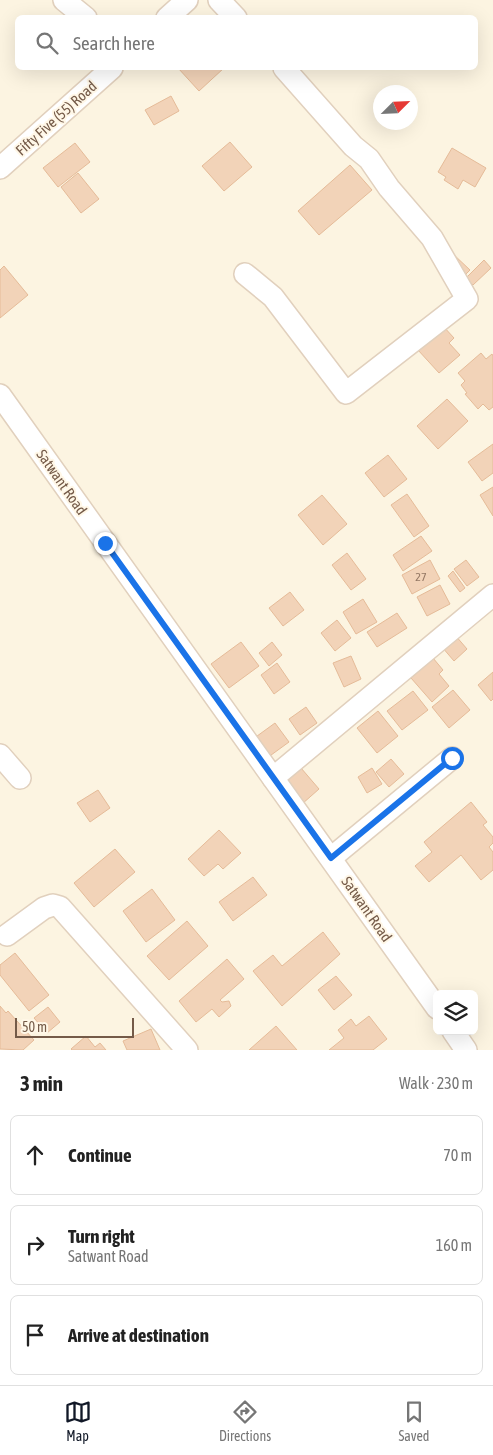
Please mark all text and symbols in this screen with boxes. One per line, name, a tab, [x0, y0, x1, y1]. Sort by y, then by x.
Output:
search box	[15, 15, 478, 70]
icon: search	[33, 29, 61, 57]
text: Search here	[73, 32, 155, 54]
street label: Fifty Five (55) Road	[12, 77, 100, 159]
north arrow	[373, 85, 418, 130]
street label: Satwant Road	[33, 446, 91, 518]
route end	[94, 532, 117, 555]
house number: 27	[415, 570, 427, 584]
route start	[441, 747, 464, 770]
street label: Satwant Road	[338, 873, 396, 945]
map controls	[433, 990, 478, 1035]
button: layers	[433, 990, 478, 1035]
scale bar	[15, 1015, 134, 1038]
text: 50 m	[22, 1019, 47, 1035]
text: 3 min	[20, 1071, 63, 1095]
text: Walk · 230 m	[399, 1074, 473, 1092]
icon: ahead	[21, 1141, 49, 1169]
text: Continue	[68, 1144, 132, 1166]
text: 70 m	[443, 1146, 472, 1164]
text: Turn right	[68, 1225, 135, 1247]
icon: right	[21, 1231, 49, 1259]
text: 160 m	[436, 1236, 472, 1254]
text: Satwant Road	[68, 1247, 149, 1265]
icon: arrive	[21, 1321, 49, 1349]
text: Arrive at destination	[68, 1324, 209, 1346]
tab: Map	[64, 1398, 92, 1444]
tab: Directions	[219, 1398, 271, 1444]
tab: Saved	[398, 1398, 429, 1444]

